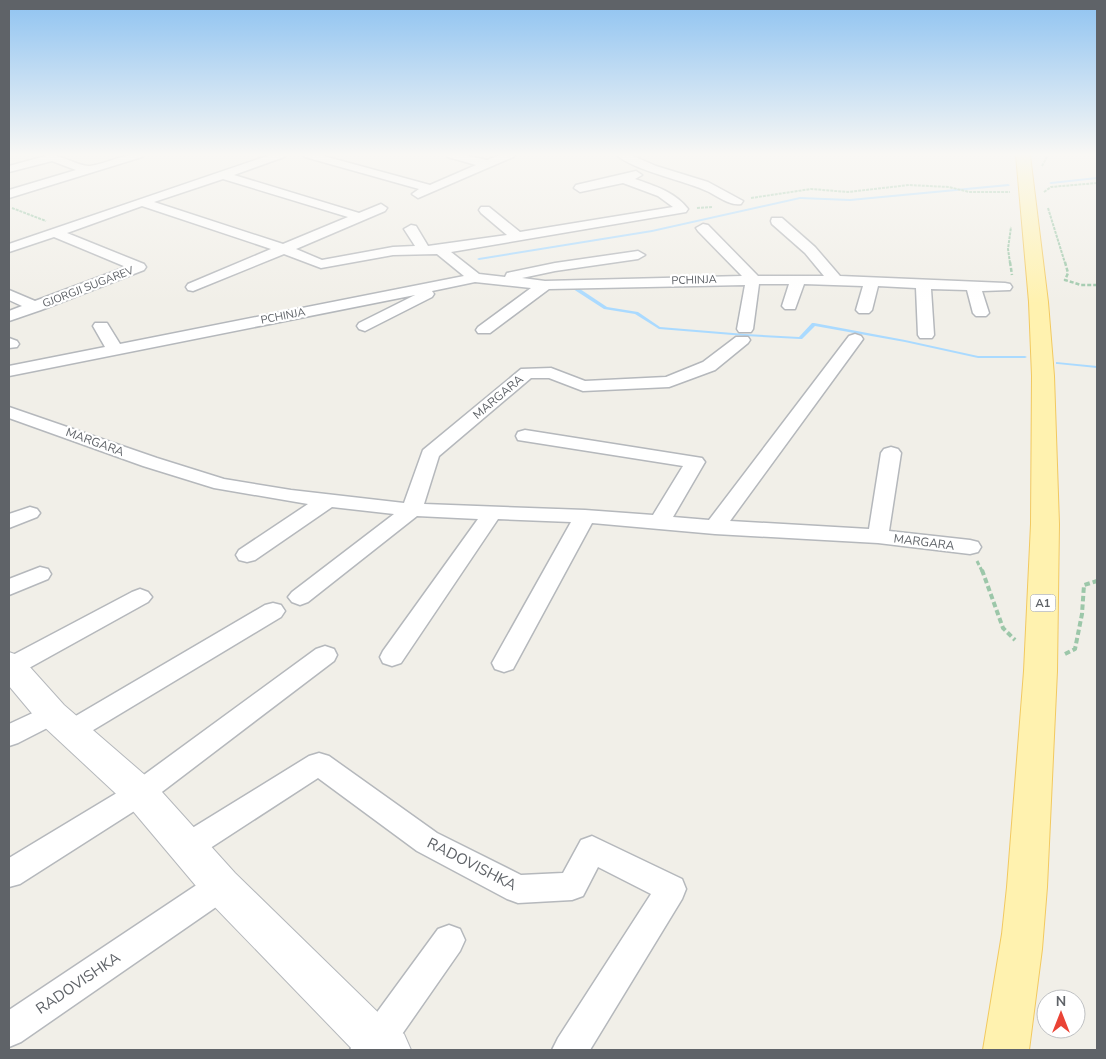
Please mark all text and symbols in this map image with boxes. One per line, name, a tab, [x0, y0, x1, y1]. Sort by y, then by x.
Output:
street label: GJORGJI SUGAREV	[40, 263, 136, 311]
street label: PCHINJA	[671, 272, 717, 288]
street label: PCHINJA	[259, 304, 307, 328]
street label: MARGARA	[469, 371, 527, 423]
street label: MARGARA	[64, 424, 127, 460]
street label: MARGARA	[893, 530, 956, 554]
road number: A1	[1030, 594, 1056, 612]
street label: RADOVISHKA	[424, 833, 520, 895]
street label: RADOVISHKA	[32, 947, 124, 1019]
north arrow	[1036, 989, 1086, 1039]
text: N	[1056, 992, 1066, 1011]

